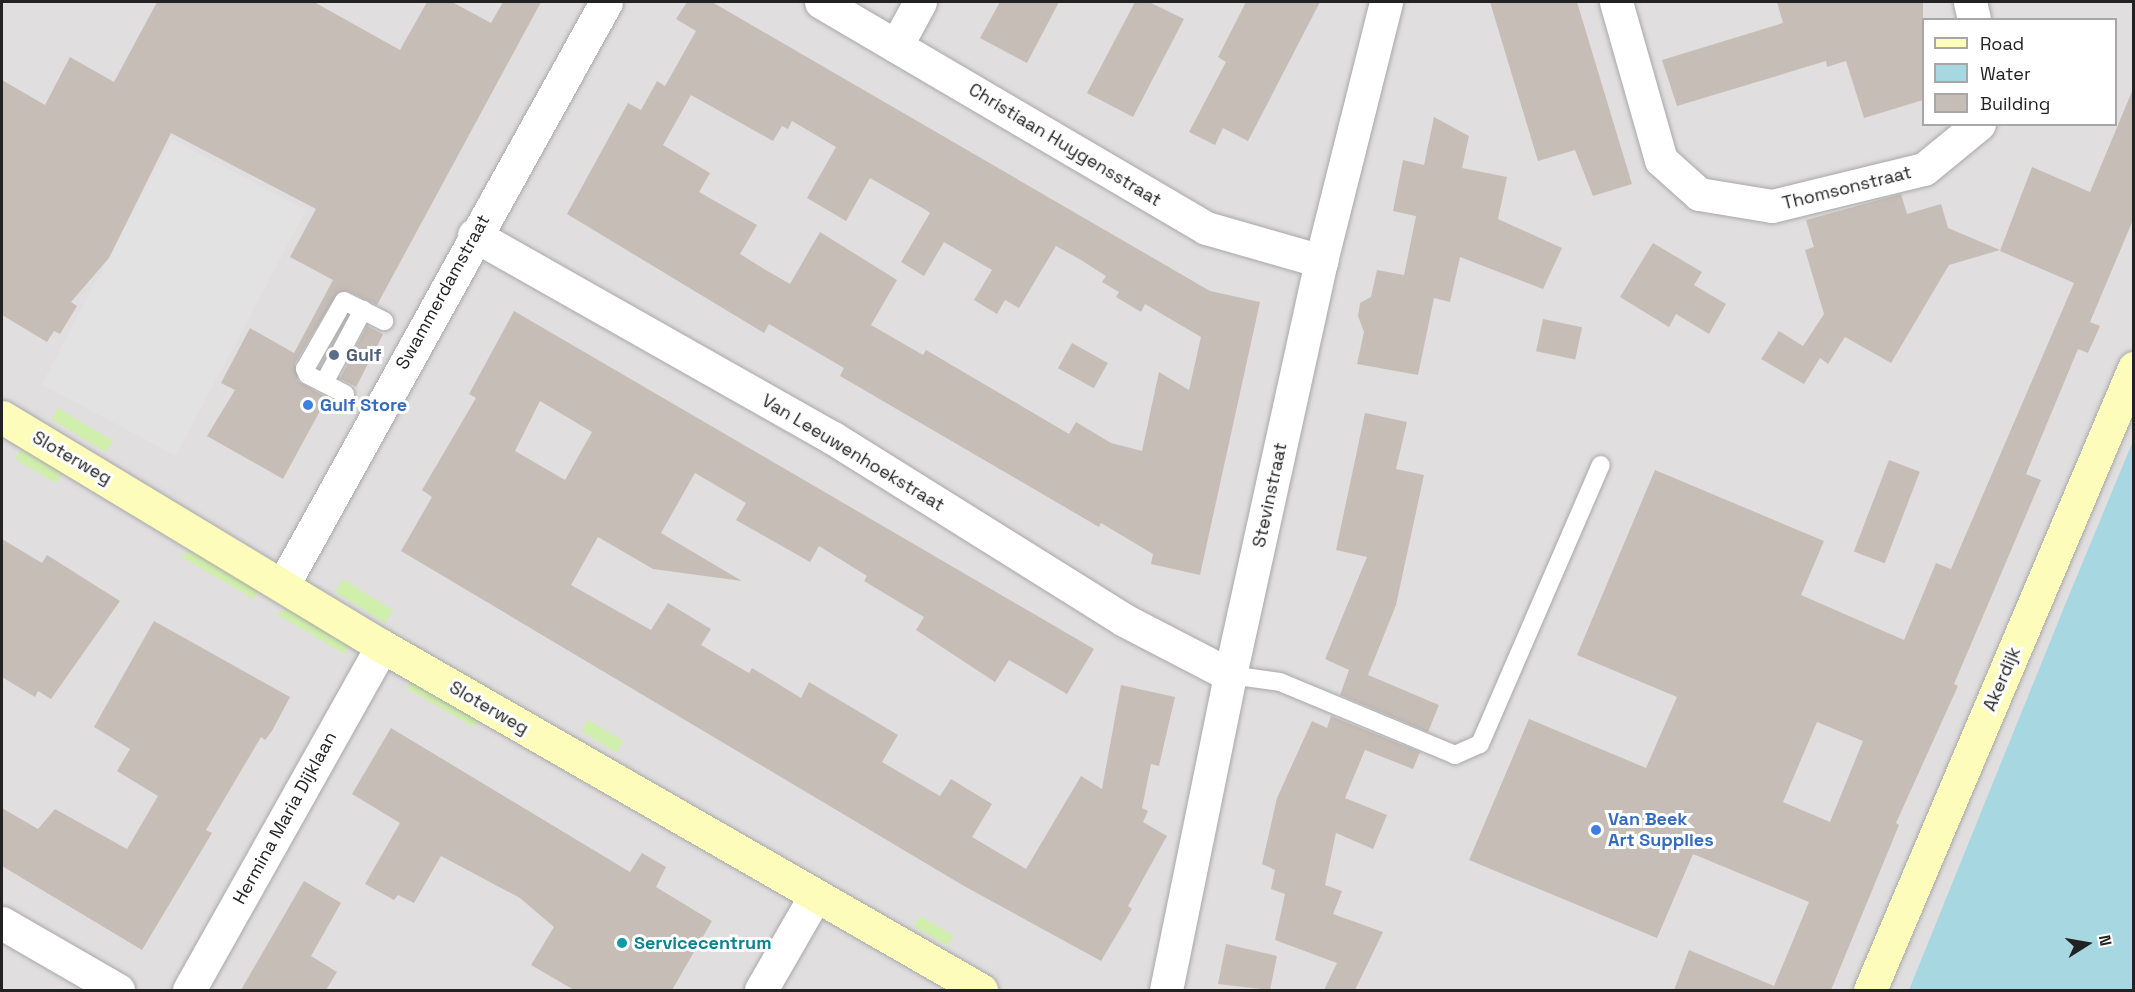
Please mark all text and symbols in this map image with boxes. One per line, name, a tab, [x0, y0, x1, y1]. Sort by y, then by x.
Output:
legend	[1922, 18, 2117, 126]
text: Road	[1980, 32, 2024, 55]
text: Water	[1980, 62, 2031, 85]
street label: Christiaan Huygensstraat	[965, 79, 1165, 211]
text: Building	[1980, 92, 2050, 115]
street label: Thomsonstraat	[1780, 162, 1914, 214]
street label: Swammerdamstraat	[391, 211, 495, 373]
place label: Gulf	[346, 344, 382, 366]
marker: Gulf	[327, 348, 341, 362]
street label: Van Leeuwenhoekstraat	[758, 390, 948, 516]
place label: Gulf Store	[320, 394, 407, 416]
marker: Gulf Store	[301, 398, 315, 412]
street label: Sloterweg	[28, 427, 116, 489]
street label: Stevinstraat	[1248, 440, 1292, 550]
street label: Akerdijk	[1979, 644, 2025, 714]
street label: Sloterweg	[445, 677, 533, 739]
street label: Hermina Maria Dijklaan	[229, 728, 341, 908]
place label: Van Beek Art Supplies	[1608, 809, 1714, 852]
marker: Van Beek Art Supplies	[1589, 823, 1603, 837]
north arrow	[2057, 914, 2117, 974]
place label: Servicecentrum	[634, 932, 772, 954]
text: N	[2094, 933, 2116, 948]
marker: Servicecentrum	[615, 936, 629, 950]

